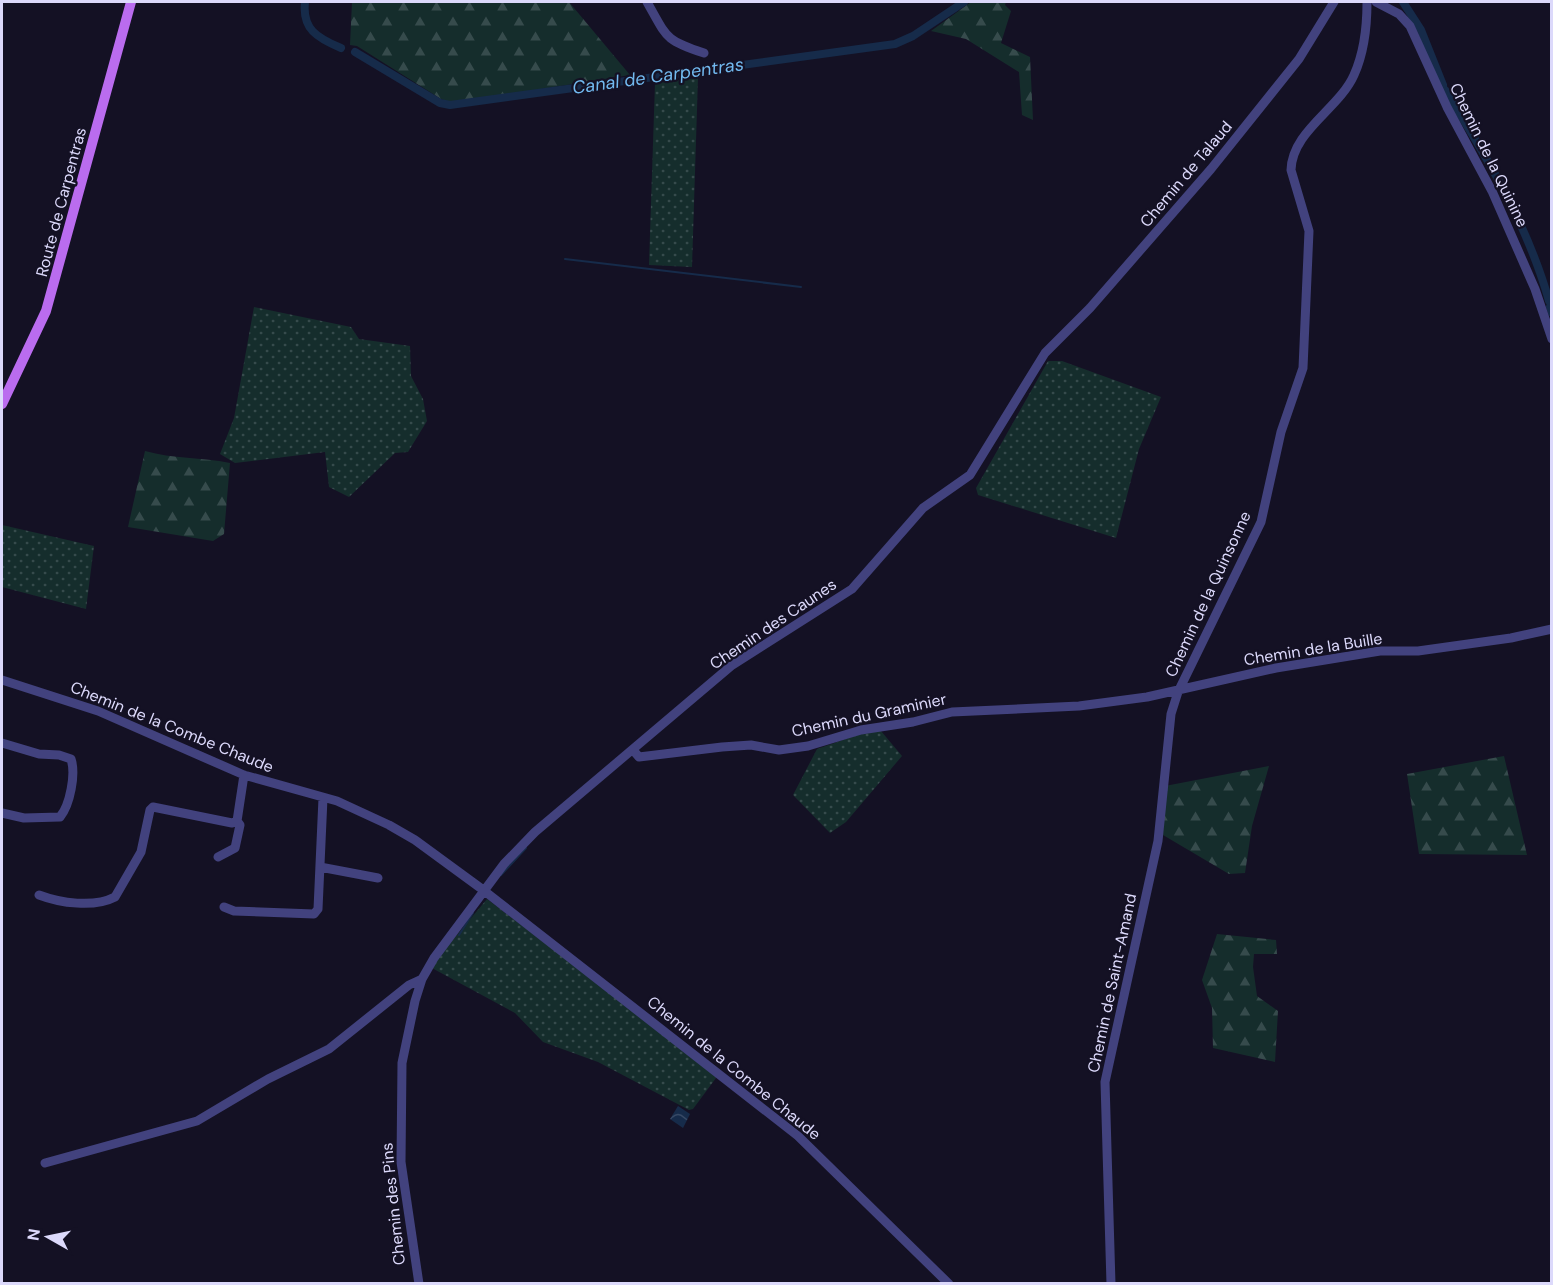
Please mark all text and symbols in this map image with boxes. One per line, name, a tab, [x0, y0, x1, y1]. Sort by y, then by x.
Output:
water label: Canal de Carpentras	[571, 52, 745, 100]
street label: Chemin de la Quinine	[1445, 79, 1533, 231]
street label: Chemin de Talaud	[1135, 116, 1237, 232]
street label: Route de Carpentras	[31, 125, 91, 279]
street label: Chemin de la Quinsonne	[1160, 508, 1256, 680]
street label: Chemin des Caunes	[706, 574, 840, 674]
street label: Chemin de la Buille	[1242, 628, 1384, 670]
street label: Chemin de la Combe Chaude	[67, 677, 277, 777]
street label: Chemin du Graminier	[790, 688, 948, 742]
street label: Chemin de Saint-Amand	[1083, 891, 1141, 1075]
street label: Chemin de la Combe Chaude	[643, 991, 825, 1145]
street label: Chemin des Pins	[376, 1142, 410, 1266]
north arrow	[18, 1207, 78, 1267]
text: N	[22, 1227, 45, 1242]

